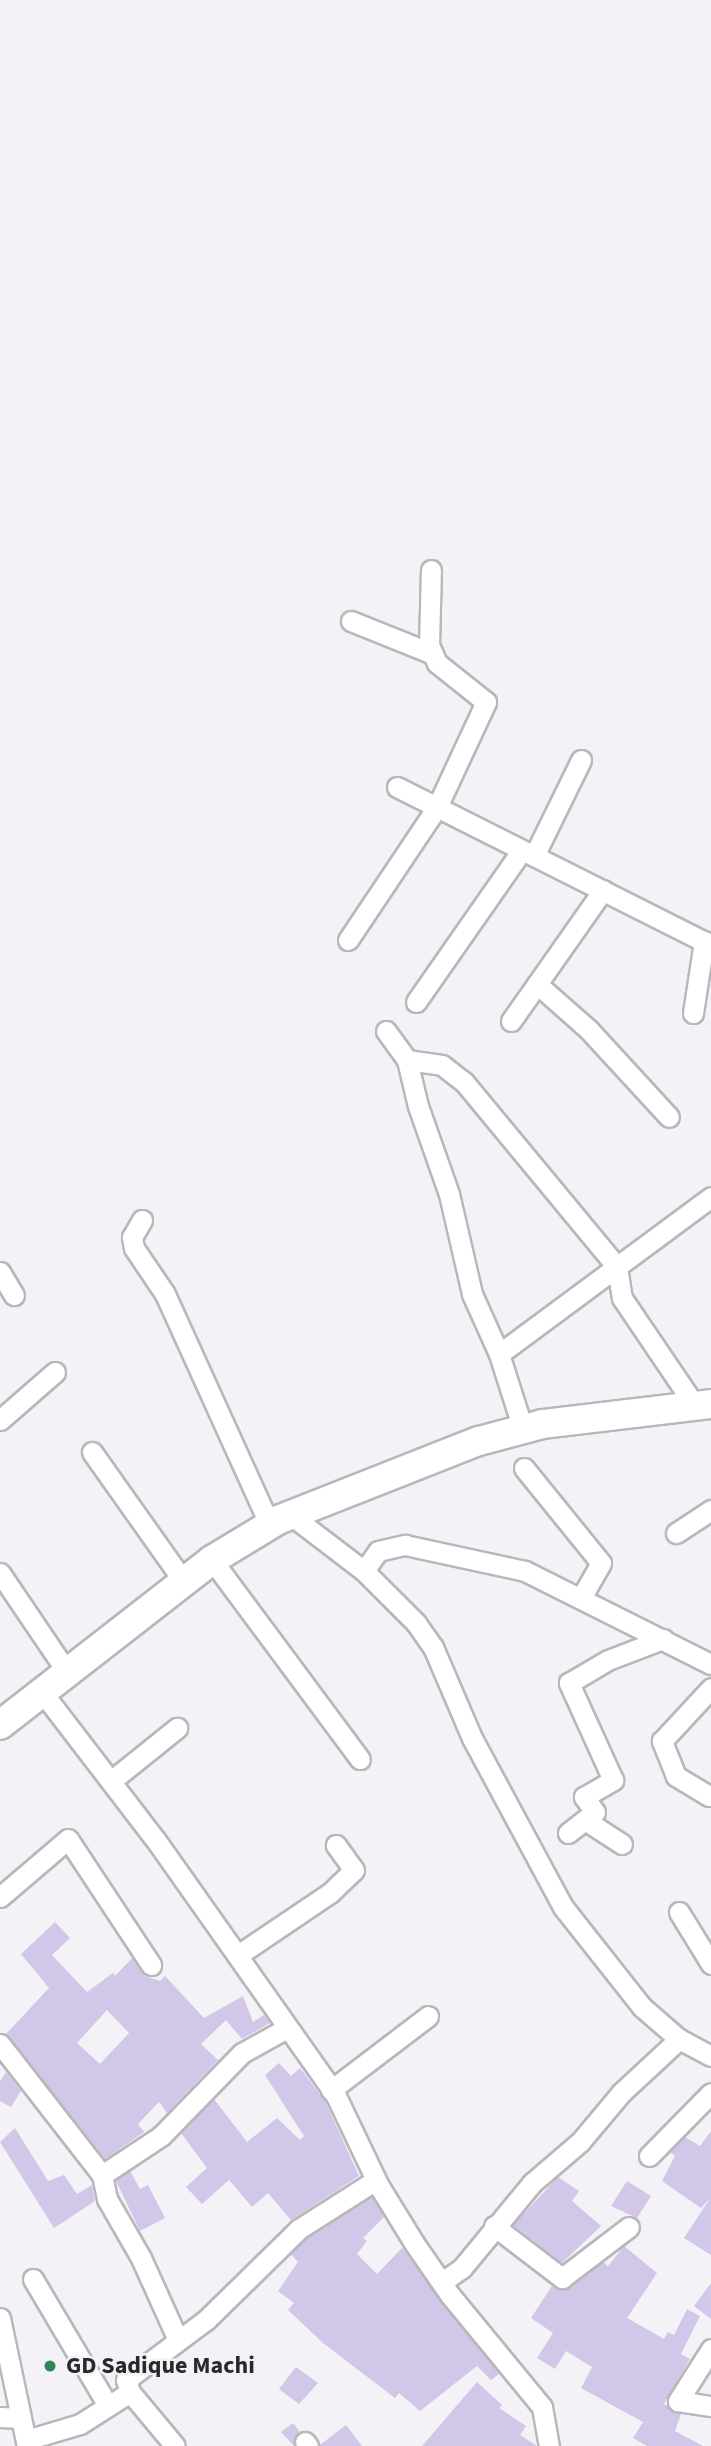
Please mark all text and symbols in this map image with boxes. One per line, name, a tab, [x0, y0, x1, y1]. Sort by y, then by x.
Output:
place label: GD Sadique Machi	[66, 2352, 255, 2380]
marker: GD Sadique Machi	[40, 2356, 60, 2376]

